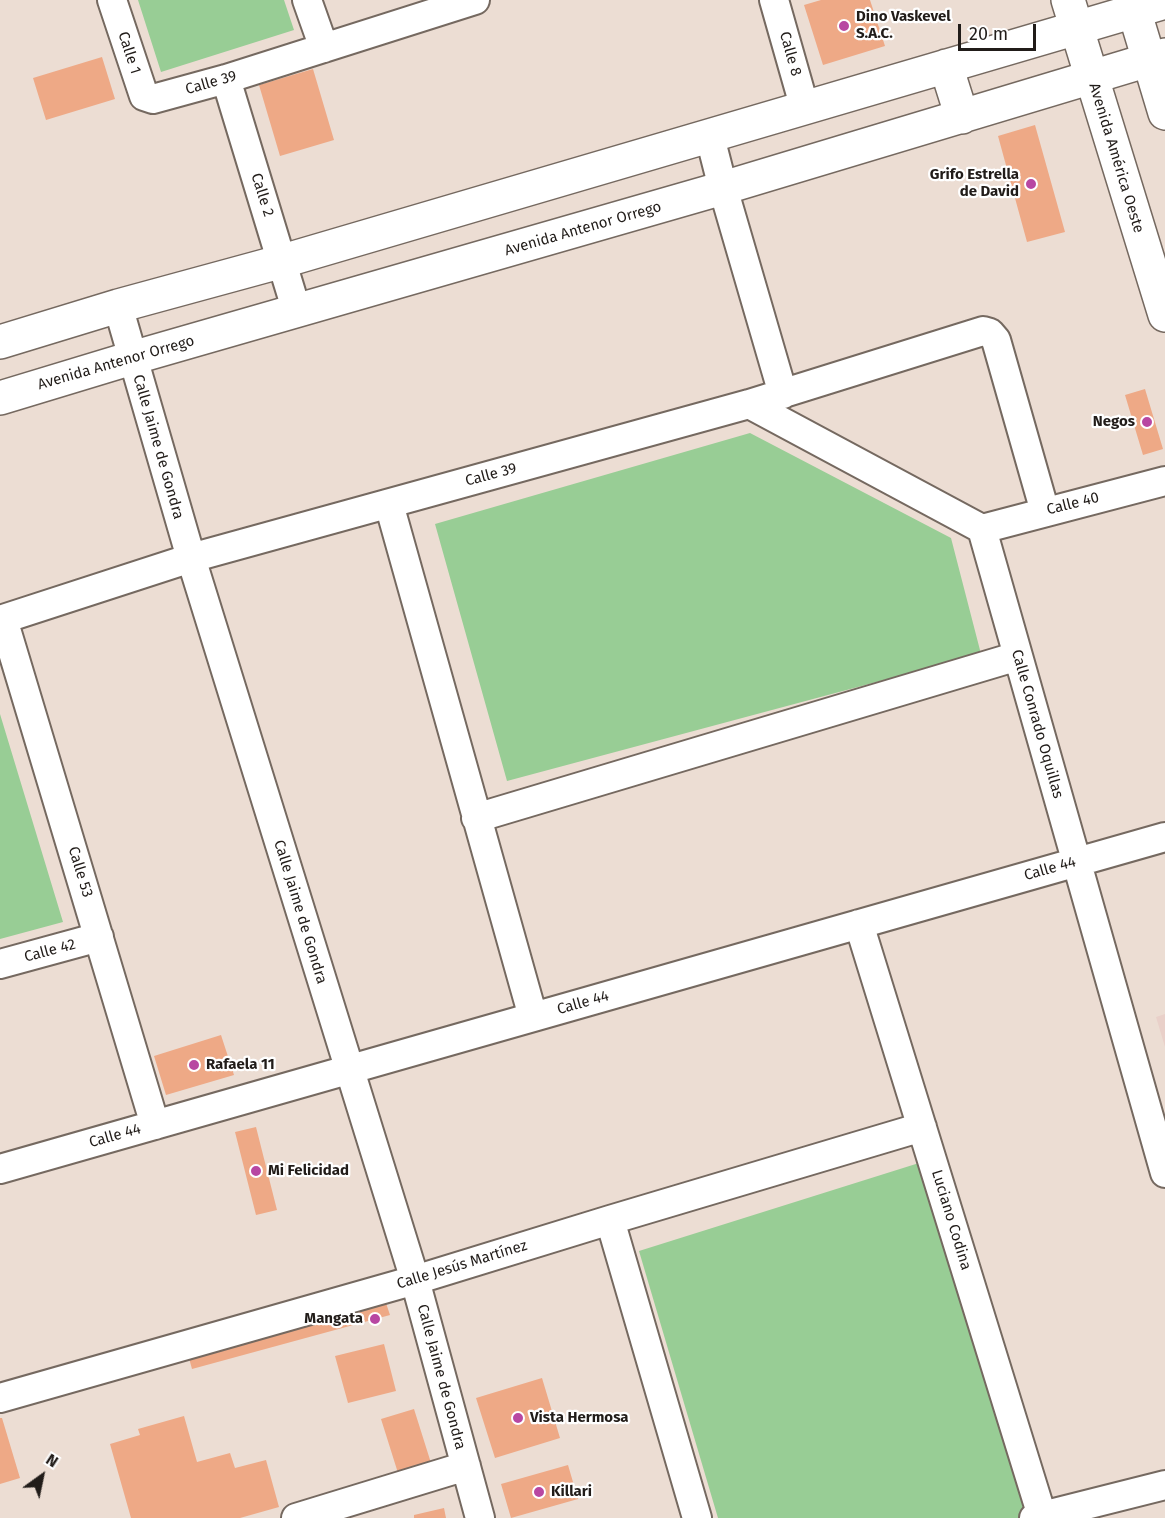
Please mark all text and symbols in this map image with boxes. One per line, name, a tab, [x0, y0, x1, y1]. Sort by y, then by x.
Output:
place label: Dino Vaskevel S.A.C.	[856, 8, 951, 43]
scale bar	[961, 12, 1039, 50]
marker: Dino Vaskevel S.A.C.	[837, 19, 851, 33]
text: 20 m	[969, 23, 1008, 45]
street label: Calle 1	[114, 29, 144, 77]
street label: Calle 8	[775, 30, 805, 78]
street label: Calle 39	[183, 67, 239, 99]
street label: Avenida América Oeste	[1085, 81, 1147, 235]
place label: Grifo Estrella de David	[930, 166, 1019, 201]
street label: Calle 2	[247, 171, 277, 219]
marker: Grifo Estrella de David	[1024, 177, 1038, 191]
street label: Avenida Antenor Orrego	[503, 198, 663, 260]
street label: Avenida Antenor Orrego	[36, 332, 196, 394]
street label: Calle Jaime de Gondra	[129, 373, 187, 521]
place label: Negos	[1093, 413, 1135, 431]
marker: Negos	[1140, 415, 1154, 429]
street label: Calle 39	[463, 460, 519, 490]
street label: Calle 40	[1045, 489, 1101, 519]
street label: Calle Conrado Oquillas	[1007, 648, 1067, 800]
street label: Calle Jaime de Gondra	[270, 838, 330, 986]
street label: Calle 53	[64, 844, 96, 900]
street label: Calle 44	[1022, 853, 1078, 885]
street label: Calle 42	[22, 936, 78, 966]
street label: Calle 44	[555, 987, 611, 1019]
place label: Rafaela 11	[206, 1056, 275, 1074]
marker: Rafaela 11	[187, 1058, 201, 1072]
street label: Calle 44	[87, 1120, 143, 1152]
place label: Mi Felicidad	[268, 1162, 349, 1180]
marker: Mi Felicidad	[249, 1164, 263, 1178]
street label: Luciano Codina	[927, 1168, 975, 1272]
street label: Calle Jesús Martínez	[395, 1237, 529, 1293]
street label: Calle Jaime de Gondra	[413, 1302, 469, 1452]
place label: Mangata	[304, 1310, 363, 1328]
marker: Mangata	[368, 1312, 382, 1326]
place label: Vista Hermosa	[530, 1409, 628, 1427]
marker: Vista Hermosa	[511, 1411, 525, 1425]
north arrow	[12, 1446, 72, 1506]
text: N	[42, 1450, 62, 1471]
place label: Killari	[551, 1483, 592, 1501]
marker: Killari	[532, 1485, 546, 1499]

